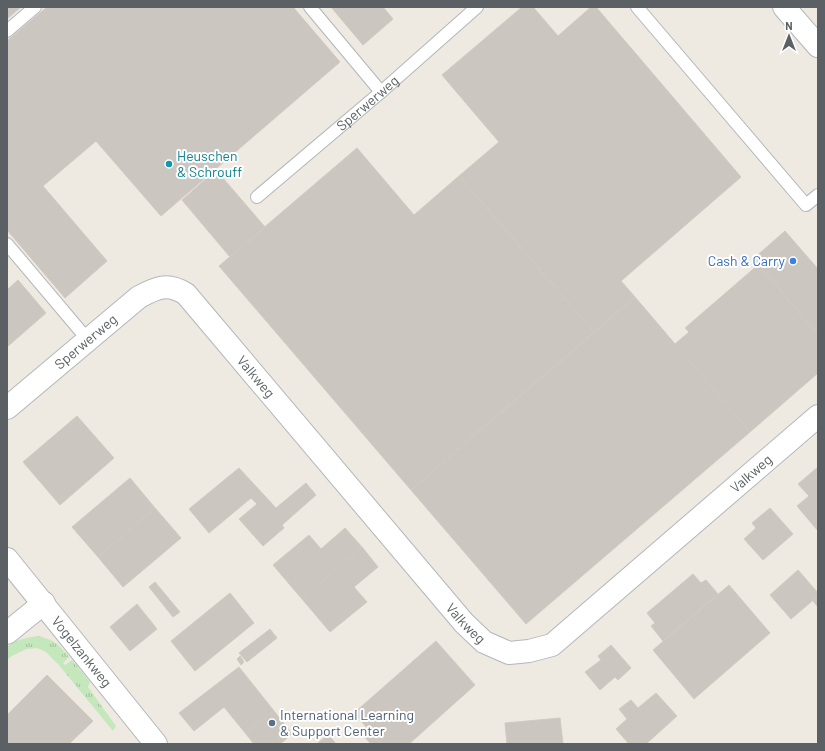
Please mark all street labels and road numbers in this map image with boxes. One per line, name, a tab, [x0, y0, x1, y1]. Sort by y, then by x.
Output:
street label: Sperwerweg	[333, 72, 402, 134]
street label: Sperwerweg	[51, 310, 120, 372]
street label: Valkweg	[234, 352, 279, 401]
street label: Valkweg	[726, 451, 775, 496]
street label: Valkweg	[443, 599, 489, 647]
street label: Vogelzankweg	[48, 612, 116, 690]

